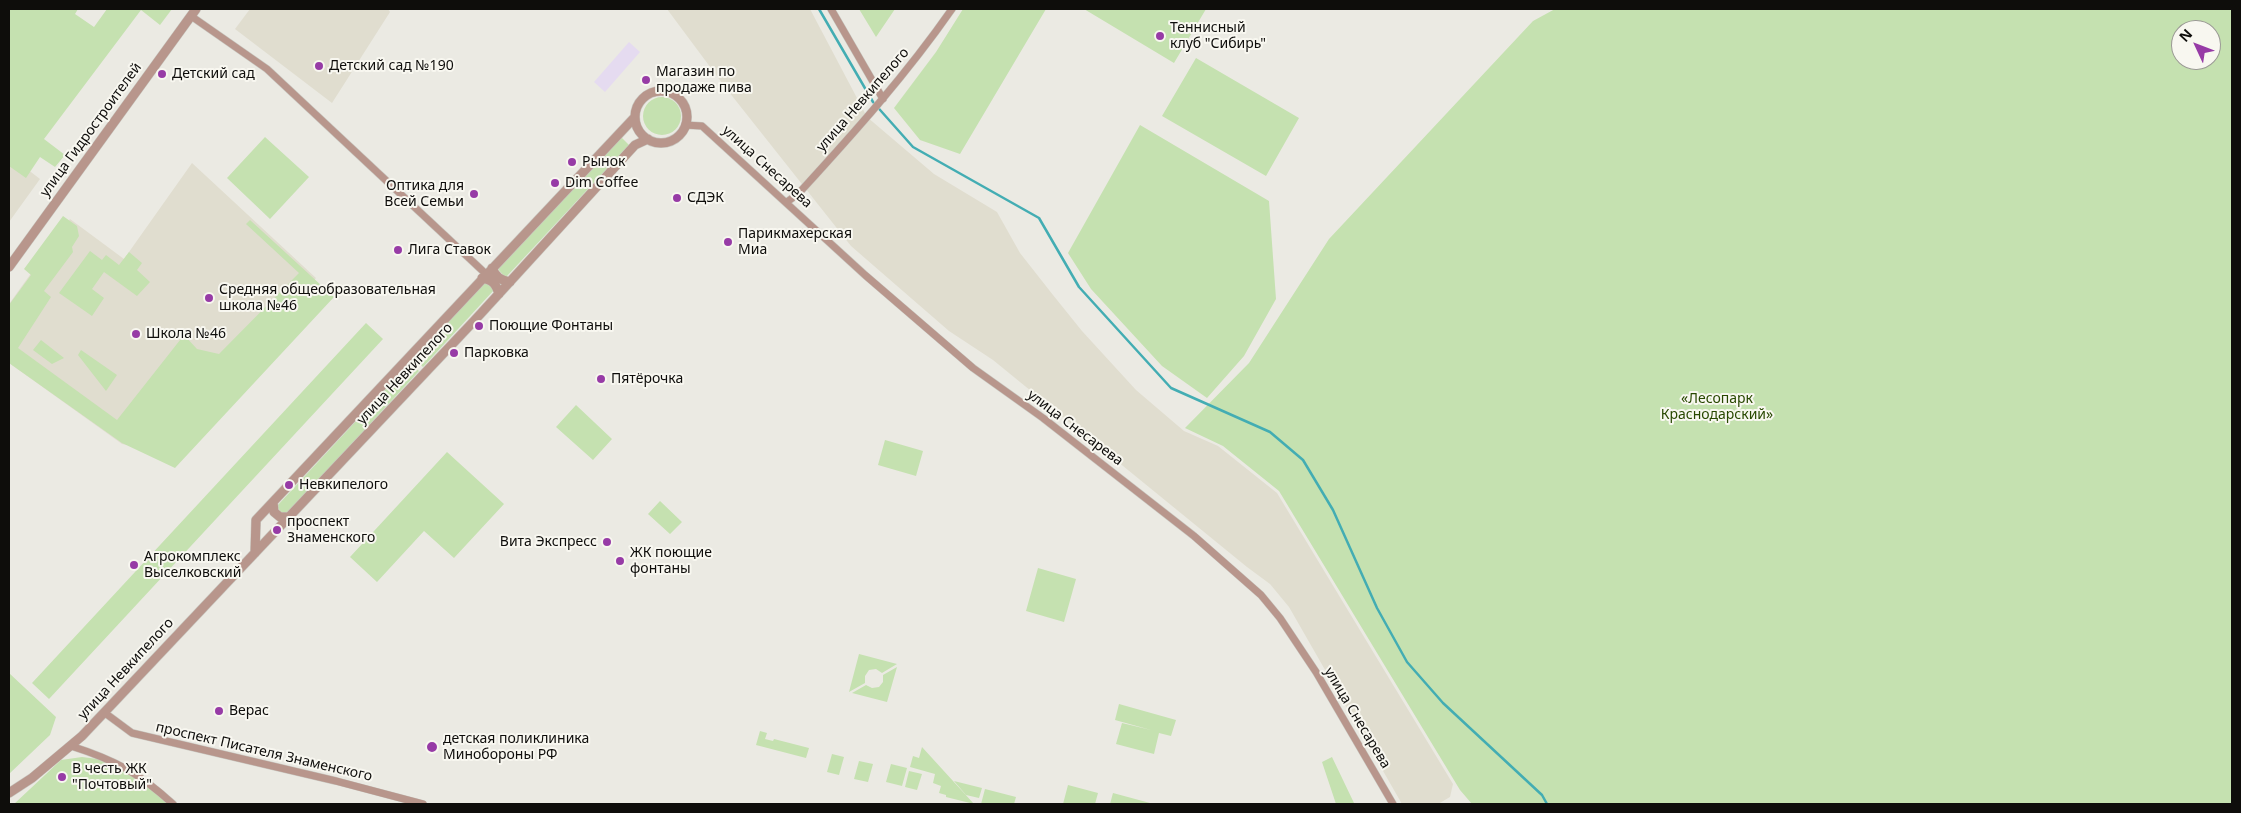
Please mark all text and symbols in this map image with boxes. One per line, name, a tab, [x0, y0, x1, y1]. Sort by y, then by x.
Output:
place label: Теннисный клуб "Сибирь"	[1170, 20, 1266, 52]
north arrow	[2171, 20, 2221, 70]
text: N	[2175, 24, 2196, 46]
marker: Теннисный клуб "Сибирь"	[1154, 30, 1166, 42]
street label: улица Невкипелого	[813, 44, 913, 156]
place label: Детский сад №190	[329, 58, 454, 74]
street label: улица Гидростроителей	[37, 60, 145, 200]
marker: Детский сад №190	[313, 60, 325, 72]
place label: Магазин по продаже пива	[656, 64, 752, 96]
place label: Детский сад	[172, 66, 255, 82]
marker: Детский сад	[156, 68, 168, 80]
marker: Магазин по продаже пива	[640, 74, 652, 86]
street label: улица Снесарева	[719, 122, 815, 212]
place label: Рынок	[582, 154, 625, 170]
marker: Рынок	[566, 156, 578, 168]
place label: Dim Coffee	[565, 175, 638, 191]
marker: Dim Coffee	[549, 177, 561, 189]
place label: Оптика для Всей Семьи	[384, 178, 464, 210]
marker: Оптика для Всей Семьи	[468, 188, 480, 200]
place label: СДЭК	[687, 190, 724, 206]
marker: СДЭК	[671, 192, 683, 204]
place label: Парикмахерская Миа	[738, 226, 852, 258]
marker: Парикмахерская Миа	[722, 236, 734, 248]
place label: Лига Ставок	[408, 242, 491, 258]
marker: Лига Ставок	[392, 244, 404, 256]
place label: Средняя общеобразовательная школа №46	[219, 282, 436, 314]
marker: Средняя общеобразовательная школа №46	[203, 292, 215, 304]
place label: Поющие Фонтаны	[489, 318, 613, 334]
street label: улица Невкипелого	[354, 320, 456, 428]
marker: Поющие Фонтаны	[473, 320, 485, 332]
place label: Школа №46	[146, 326, 226, 342]
marker: Школа №46	[130, 328, 142, 340]
place label: Парковка	[464, 345, 529, 361]
marker: Парковка	[448, 347, 460, 359]
place label: Пятёрочка	[611, 371, 683, 387]
marker: Пятёрочка	[595, 373, 607, 385]
street label: улица Снесарева	[1024, 387, 1126, 469]
park label: «Лесопарк Краснодарский»	[1661, 391, 1773, 424]
place label: Невкипелого	[299, 477, 388, 493]
marker: Невкипелого	[283, 479, 295, 491]
place label: проспект Знаменского	[287, 514, 375, 546]
marker: проспект Знаменского	[271, 524, 283, 536]
place label: Вита Экспресс	[500, 534, 597, 550]
marker: Вита Экспресс	[601, 536, 613, 548]
place label: ЖК поющие фонтаны	[630, 545, 712, 578]
place label: Агрокомплекс Выселковский	[144, 549, 242, 582]
marker: ЖК поющие фонтаны	[614, 555, 626, 567]
marker: Агрокомплекс Выселковский	[128, 559, 140, 571]
street label: улица Невкипелого	[75, 615, 177, 723]
street label: улица Снесарева	[1320, 664, 1394, 772]
place label: Верас	[229, 703, 269, 719]
marker: Верас	[213, 705, 225, 717]
street label: проспект Писателя Знаменского	[154, 719, 374, 785]
place label: детская поликлиника Минобороны РФ	[443, 731, 589, 764]
marker: детская поликлиника Минобороны РФ	[425, 740, 439, 754]
place label: В честь ЖК "Почтовый"	[72, 761, 152, 794]
marker: В честь ЖК "Почтовый"	[56, 771, 68, 783]

